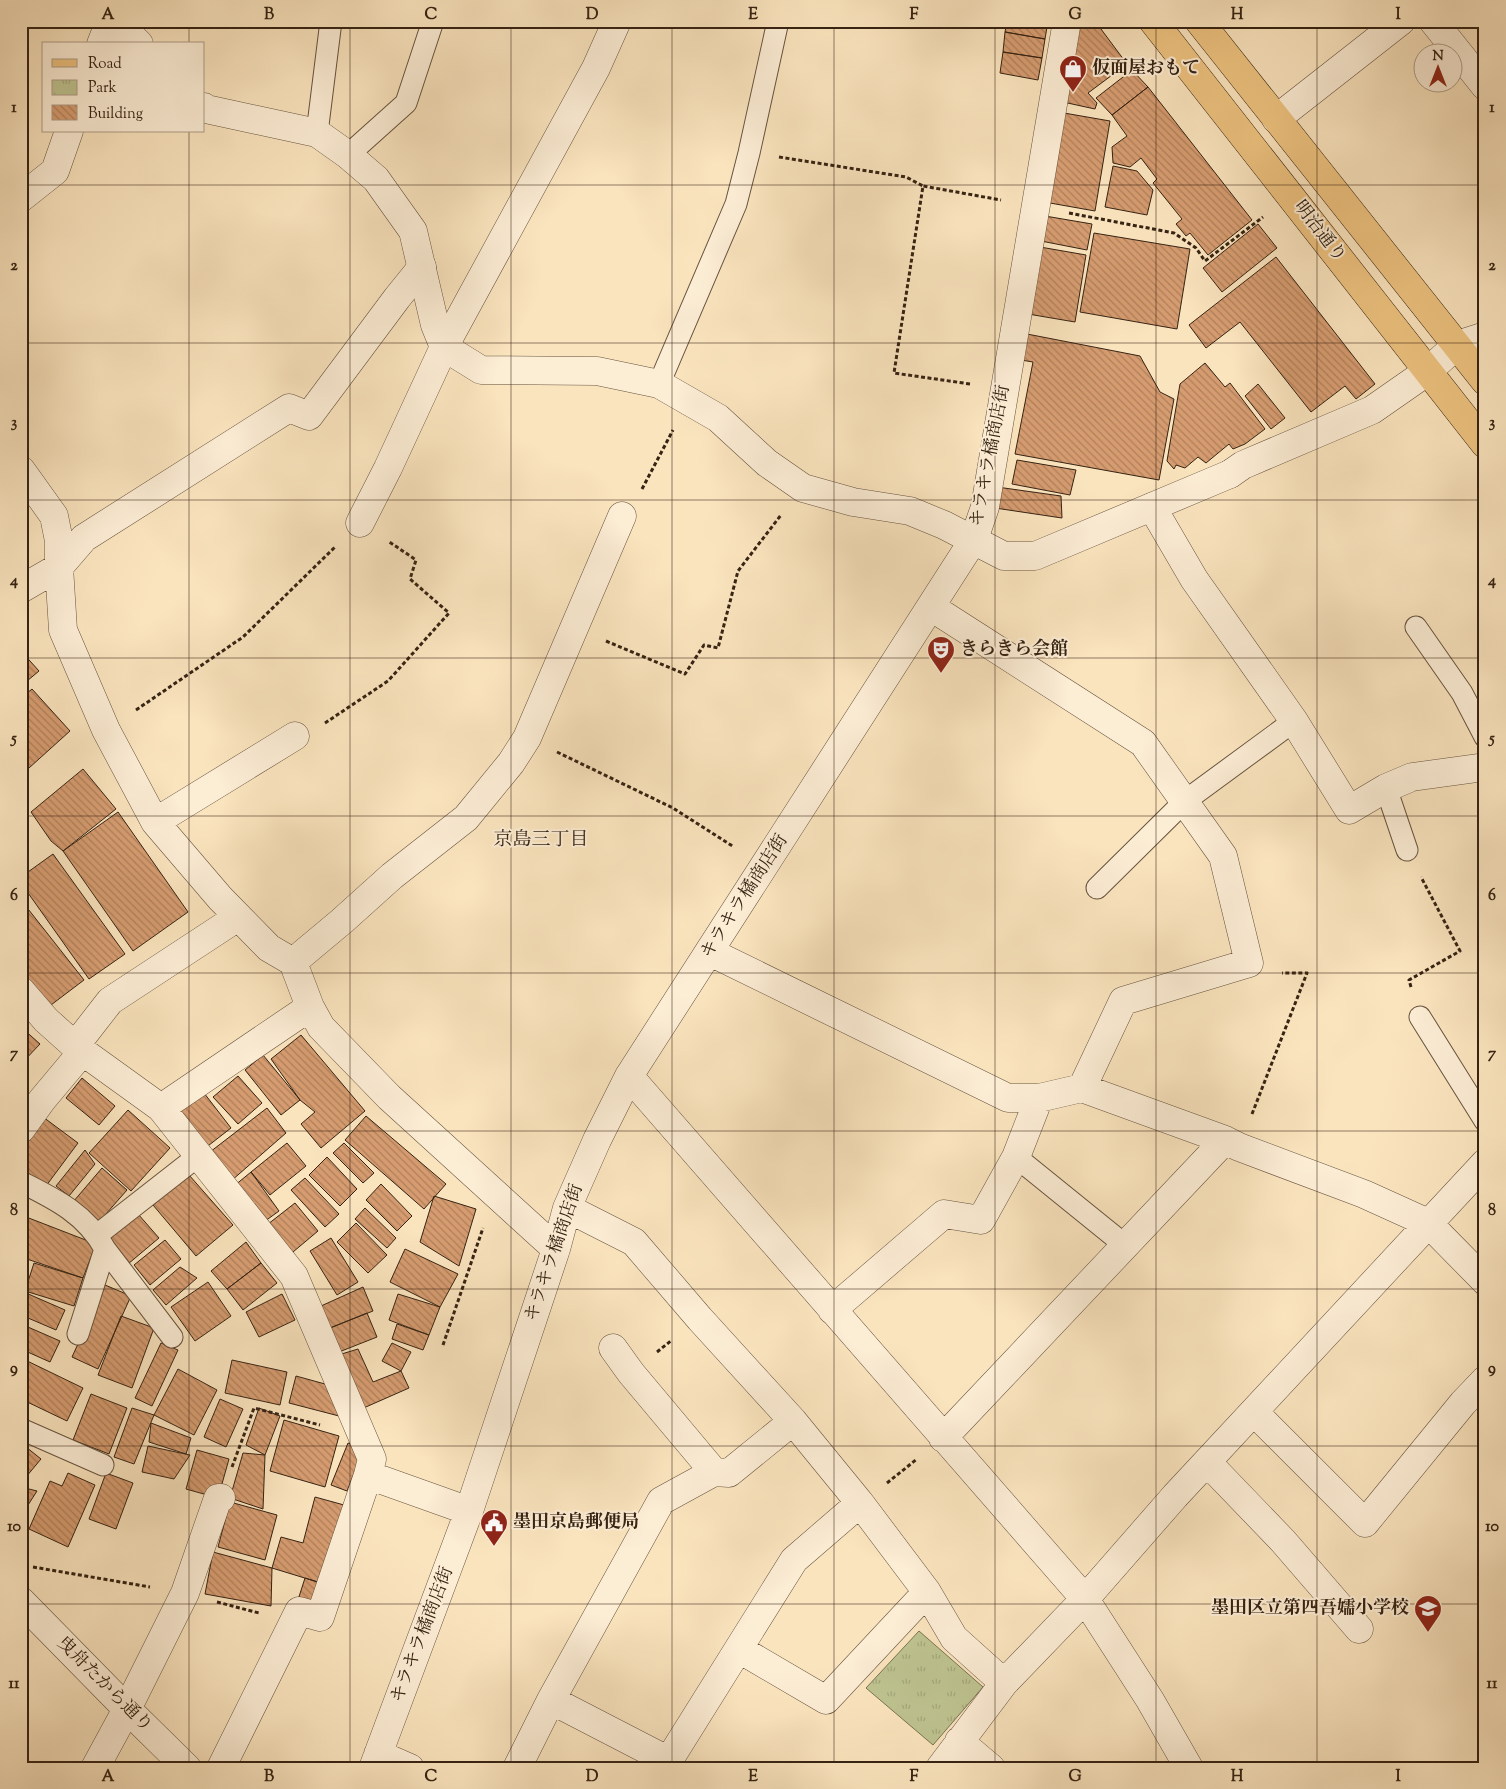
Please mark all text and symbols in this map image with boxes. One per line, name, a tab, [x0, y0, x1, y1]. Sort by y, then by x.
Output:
text: A	[102, 4, 115, 27]
text: B	[264, 4, 274, 27]
text: C	[425, 4, 438, 27]
text: D	[586, 4, 599, 27]
text: E	[748, 4, 758, 27]
text: F	[910, 4, 919, 27]
text: G	[1068, 4, 1082, 27]
text: H	[1231, 4, 1244, 27]
text: I	[1395, 4, 1401, 27]
legend	[42, 42, 205, 132]
north arrow	[1414, 42, 1464, 92]
text: N	[1432, 47, 1444, 67]
text: Road	[88, 54, 122, 75]
shop icon: 仮面屋おもて	[1058, 54, 1088, 93]
place label: 仮面屋おもて	[1092, 56, 1200, 82]
text: Park	[88, 78, 117, 99]
text: 1	[11, 97, 17, 120]
text: 1	[1489, 97, 1495, 120]
text: Building	[88, 104, 143, 125]
street label: 明治通り	[1287, 196, 1351, 268]
text: 2	[10, 255, 18, 278]
text: 2	[1488, 255, 1496, 278]
street label: キラキラ橘商店街	[965, 383, 1017, 529]
text: 3	[11, 412, 18, 435]
text: 3	[1489, 412, 1496, 435]
text: 4	[9, 570, 18, 593]
text: 4	[1487, 570, 1496, 593]
theatre icon: きらきら会館	[926, 635, 956, 674]
place label: きらきら会館	[960, 637, 1068, 663]
text: 5	[9, 728, 17, 751]
text: 5	[1487, 728, 1495, 751]
district label: 京島三丁目	[493, 827, 589, 854]
street label: キラキラ橘商店街	[695, 830, 795, 964]
text: 6	[10, 885, 18, 908]
text: 6	[1488, 885, 1496, 908]
text: 7	[10, 1043, 19, 1066]
text: 7	[1488, 1043, 1497, 1066]
street label: キラキラ橘商店街	[519, 1181, 591, 1325]
text: 8	[10, 1200, 18, 1223]
text: 8	[1488, 1200, 1496, 1223]
text: 9	[10, 1358, 18, 1381]
text: 9	[1488, 1358, 1496, 1381]
public building icon: 墨田京島郵便局	[479, 1508, 509, 1547]
place label: 墨田京島郵便局	[513, 1510, 639, 1536]
text: 10	[7, 1516, 21, 1539]
text: 10	[1485, 1516, 1499, 1539]
street label: キラキラ橘商店街	[385, 1563, 461, 1707]
school or university icon: 墨田区立第四吾嬬小学校	[1413, 1594, 1443, 1633]
place label: 墨田区立第四吾嬬小学校	[1211, 1596, 1409, 1622]
street label: 曳舟たから通り	[50, 1631, 158, 1739]
text: 11	[9, 1673, 20, 1696]
text: 11	[1487, 1673, 1498, 1696]
text: A	[102, 1766, 115, 1789]
text: B	[264, 1766, 274, 1789]
text: C	[425, 1766, 438, 1789]
text: D	[586, 1766, 599, 1789]
text: E	[748, 1766, 758, 1789]
text: F	[910, 1766, 919, 1789]
text: G	[1068, 1766, 1082, 1789]
text: H	[1231, 1766, 1244, 1789]
text: I	[1395, 1766, 1401, 1789]

